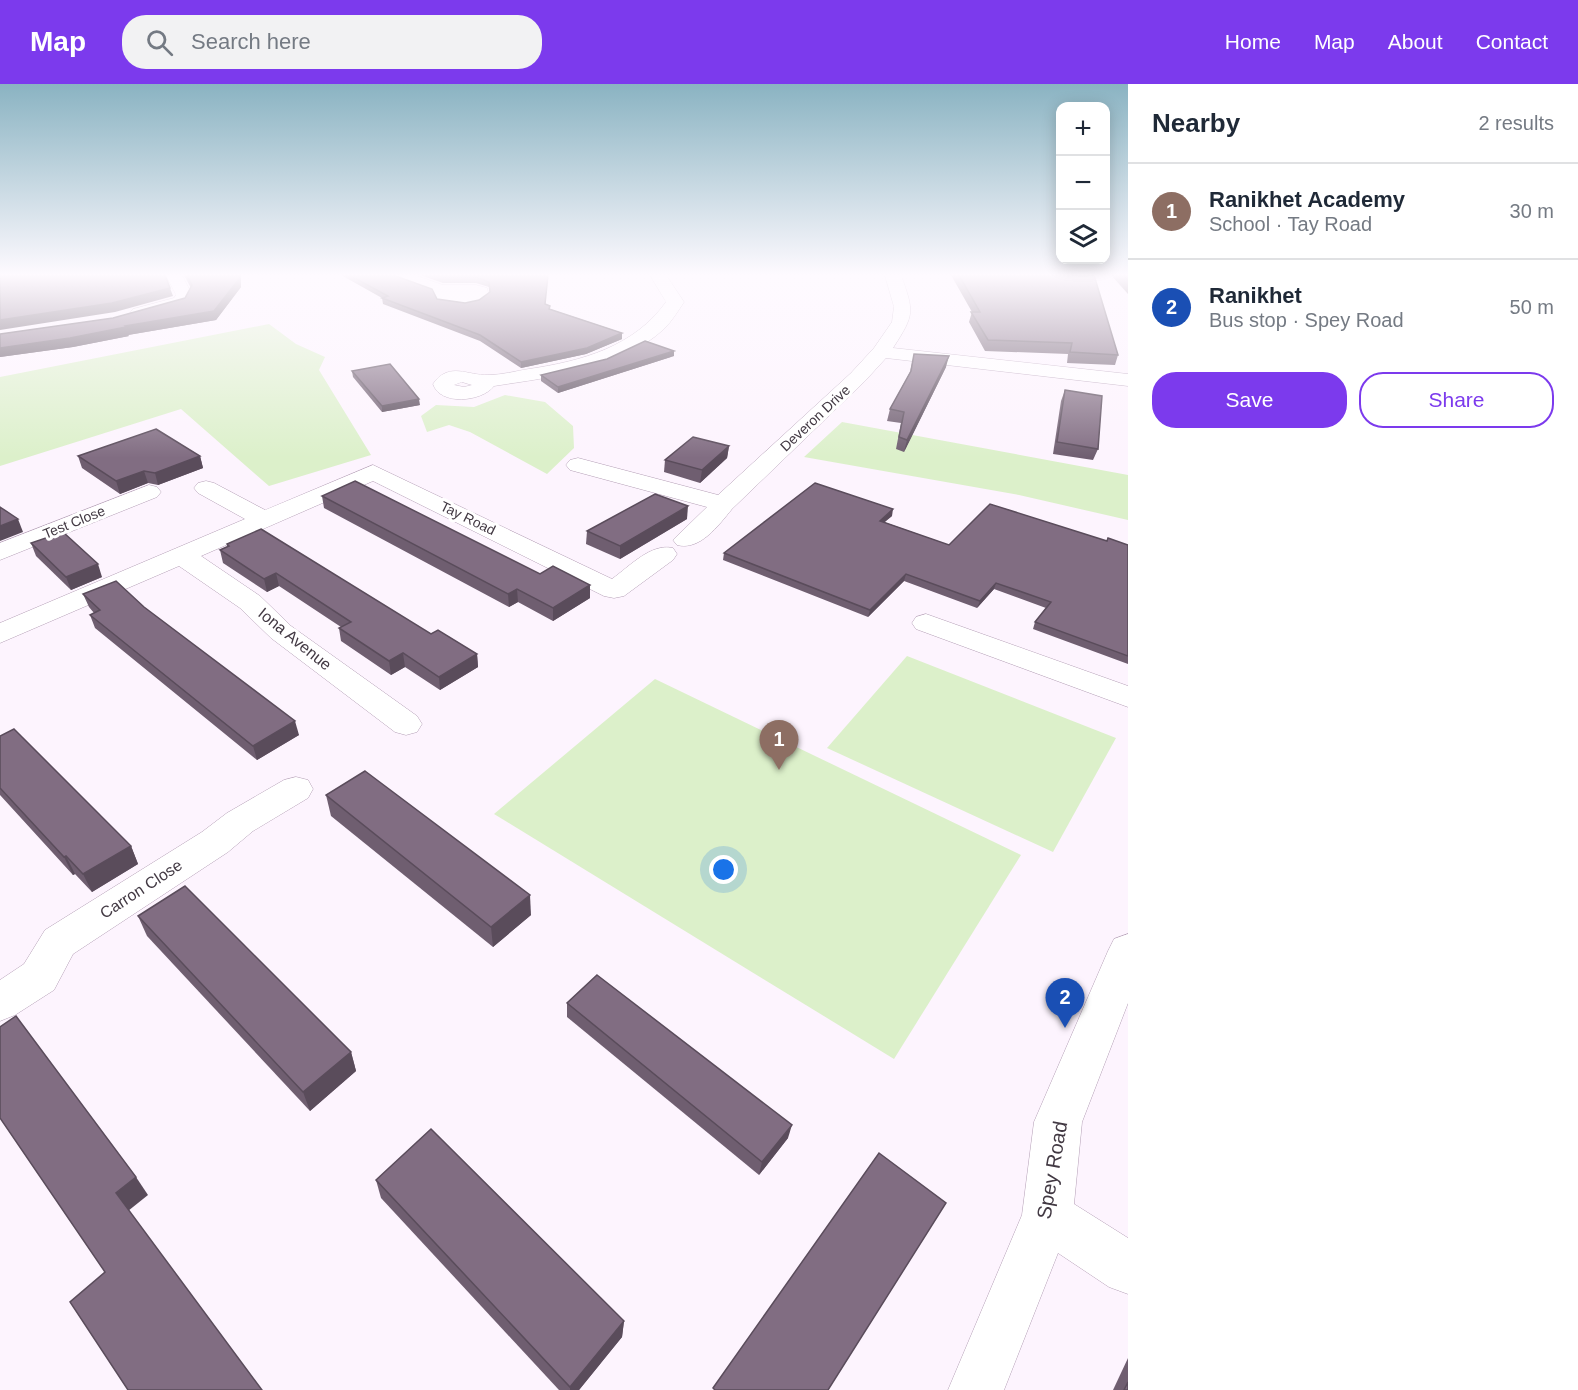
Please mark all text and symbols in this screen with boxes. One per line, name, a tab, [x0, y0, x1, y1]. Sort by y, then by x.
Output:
search box	[122, 15, 542, 69]
text: Map	[30, 26, 86, 57]
icon: search	[143, 26, 176, 59]
text: Search here	[191, 29, 311, 54]
text: Home	[1225, 30, 1281, 53]
text: Map	[1314, 30, 1355, 53]
text: About	[1388, 30, 1443, 53]
text: Contact	[1476, 30, 1548, 53]
map controls	[1056, 102, 1110, 264]
button: +	[1056, 102, 1110, 156]
text: Nearby	[1152, 108, 1240, 138]
text: 2 results	[1478, 112, 1554, 134]
button: −	[1056, 156, 1110, 210]
text: Ranikhet Academy	[1209, 187, 1405, 212]
text: 1	[1166, 200, 1177, 222]
text: 30 m	[1510, 200, 1554, 222]
button: layers	[1056, 210, 1110, 264]
text: School · Tay Road	[1209, 213, 1372, 235]
text: Ranikhet	[1209, 283, 1302, 308]
text: 2	[1166, 296, 1177, 318]
text: 50 m	[1510, 296, 1554, 318]
text: Bus stop · Spey Road	[1209, 309, 1404, 331]
button: Save	[1152, 372, 1347, 428]
button: Share	[1359, 372, 1554, 428]
street label: Deveron Drive	[777, 381, 853, 454]
street label: Tay Road	[438, 498, 498, 538]
street label: Test Close	[41, 502, 107, 542]
street label: Iona Avenue	[255, 604, 335, 674]
pin: 1	[760, 720, 798, 770]
your location	[709, 855, 738, 884]
street label: Carron Close	[97, 856, 185, 922]
pin: 2	[1046, 978, 1084, 1028]
street label: Spey Road	[1033, 1119, 1071, 1221]

